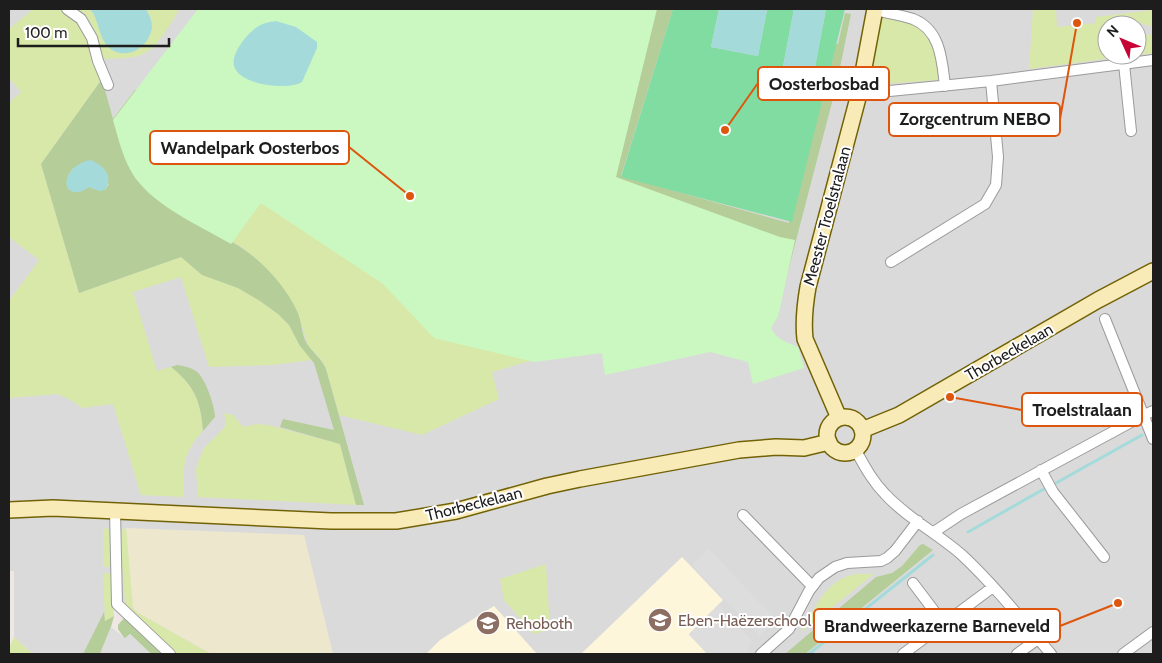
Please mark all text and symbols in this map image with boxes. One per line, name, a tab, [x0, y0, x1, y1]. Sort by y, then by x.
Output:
scale bar	[18, 15, 169, 47]
north arrow	[1097, 15, 1147, 65]
text: N	[1103, 21, 1123, 41]
text: 100 m	[25, 24, 67, 42]
callout: Oosterbosbad	[758, 67, 889, 100]
text: Oosterbosbad	[769, 73, 879, 95]
callout: Zorgcentrum NEBO	[889, 103, 1060, 136]
text: Zorgcentrum NEBO	[899, 108, 1051, 130]
callout: Wandelpark Oosterbos	[150, 131, 349, 164]
text: Wandelpark Oosterbos	[161, 137, 340, 159]
street label: Meester Troelstralaan	[799, 144, 855, 288]
street label: Thorbeckelaan	[962, 319, 1056, 385]
callout: Troelstralaan	[1022, 393, 1142, 426]
text: Troelstralaan	[1032, 399, 1132, 421]
street label: Thorbeckelaan	[424, 483, 524, 525]
school or university icon: Eben-Haëzerschool	[647, 607, 673, 633]
callout: Brandweerkazerne Barneveld	[814, 609, 1060, 642]
school or university icon: Rehoboth	[475, 610, 501, 636]
place label: Eben-Haëzerschool	[678, 611, 811, 630]
place label: Rehoboth	[506, 614, 573, 633]
text: Brandweerkazerne Barneveld	[824, 615, 1050, 637]

